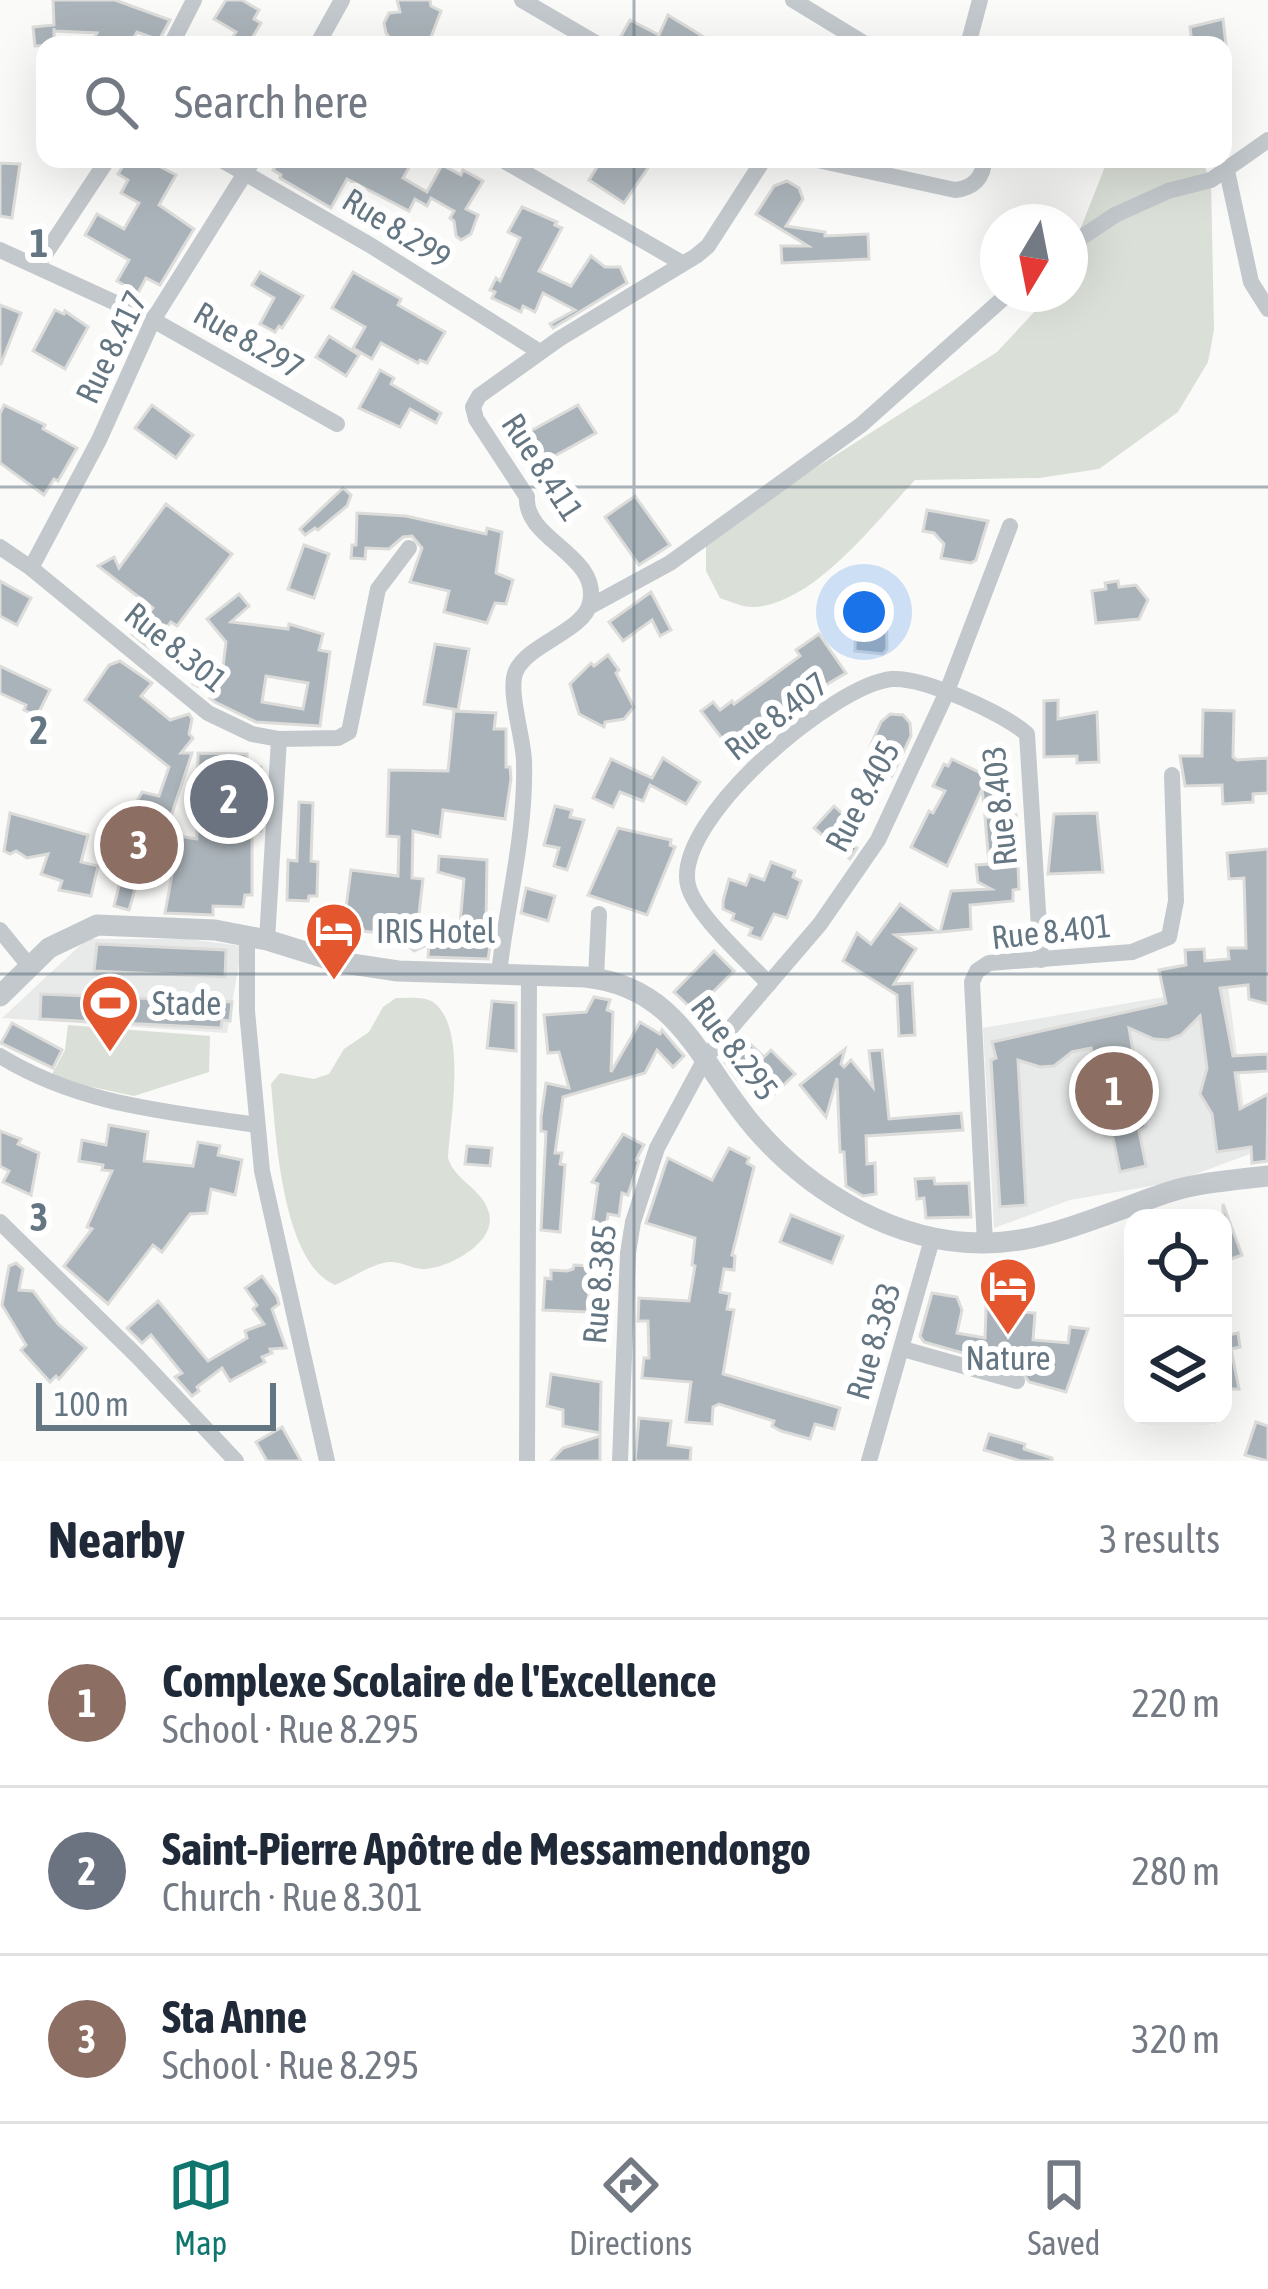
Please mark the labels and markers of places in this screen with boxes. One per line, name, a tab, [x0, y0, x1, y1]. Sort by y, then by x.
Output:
pin: 2	[190, 754, 268, 844]
pin: 3	[100, 800, 178, 890]
hotel icon: IRIS Hotel	[303, 900, 365, 982]
place label: IRIS Hotel	[376, 912, 496, 950]
sports icon: Stade	[79, 972, 141, 1054]
place label: Stade	[152, 984, 221, 1022]
pin: 1	[1075, 1046, 1153, 1136]
hotel icon: Nature	[977, 1255, 1039, 1337]
place label: Nature	[966, 1339, 1050, 1377]

